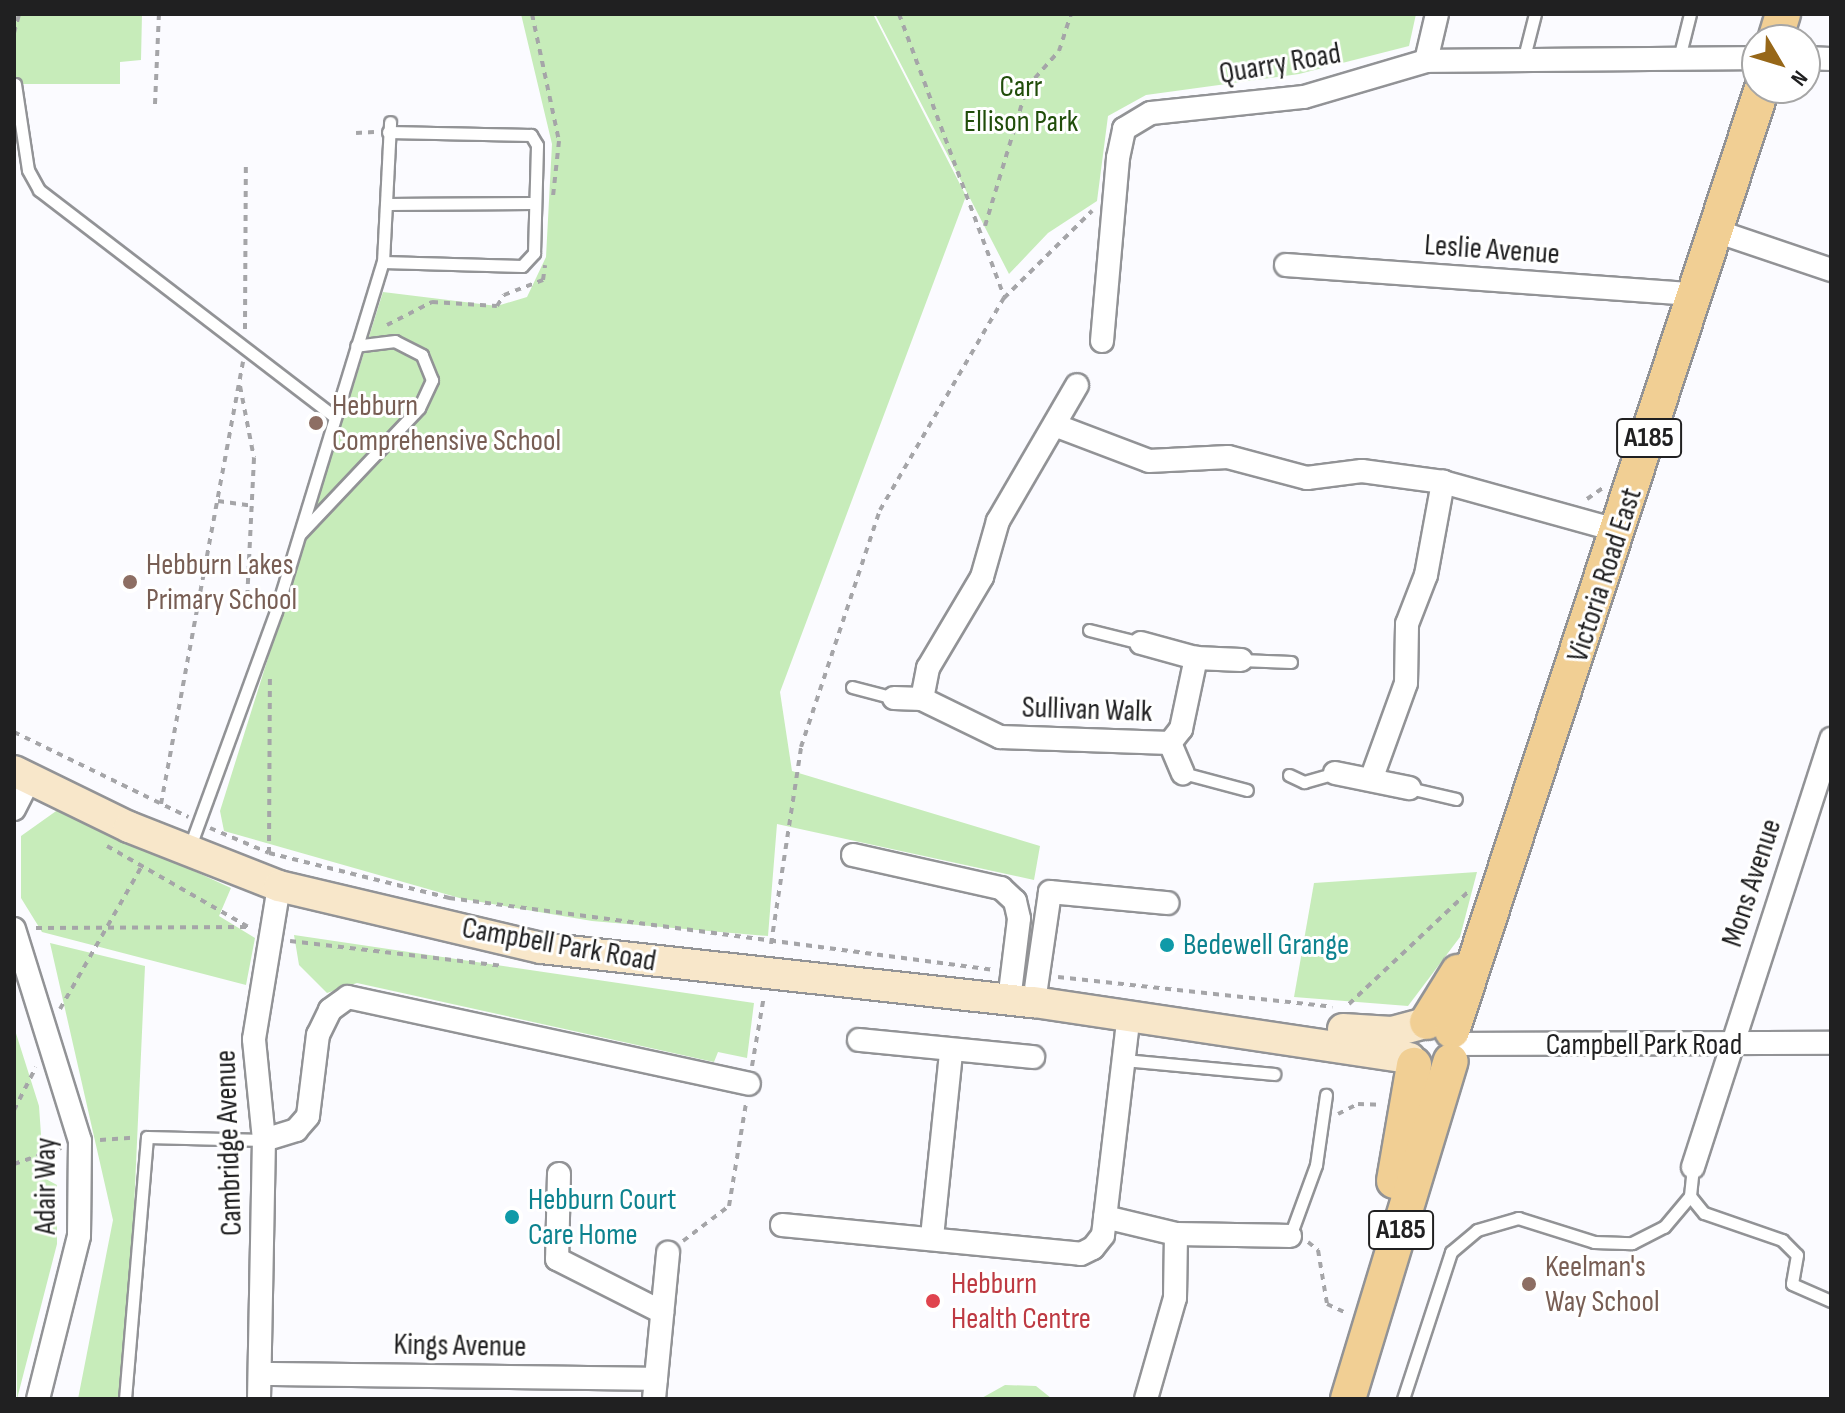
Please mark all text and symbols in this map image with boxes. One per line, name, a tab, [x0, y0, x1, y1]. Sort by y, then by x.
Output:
north arrow	[1741, 24, 1821, 104]
street label: Quarry Road	[1216, 36, 1344, 92]
text: N	[1784, 65, 1813, 91]
park label: Carr Ellison Park	[964, 69, 1078, 140]
street label: Leslie Avenue	[1423, 227, 1561, 273]
place label: Hebburn Comprehensive School	[332, 388, 561, 458]
marker: Hebburn Comprehensive School	[307, 414, 325, 432]
road number: A185	[1615, 414, 1683, 462]
street label: Victoria Road East	[1560, 483, 1650, 667]
place label: Hebburn Lakes Primary School	[146, 547, 297, 618]
marker: Hebburn Lakes Primary School	[121, 573, 139, 591]
street label: Sullivan Walk	[1021, 690, 1153, 730]
street label: Mons Avenue	[1714, 815, 1790, 951]
street label: Campbell Park Road	[459, 910, 659, 980]
place label: Bedewell Grange	[1183, 927, 1349, 963]
marker: Bedewell Grange	[1158, 936, 1176, 954]
street label: Campbell Park Road	[1546, 1027, 1742, 1063]
street label: Cambridge Avenue	[208, 1049, 250, 1237]
street label: Adair Way	[28, 1137, 64, 1235]
place label: Hebburn Court Care Home	[528, 1182, 676, 1252]
road number: A185	[1367, 1206, 1435, 1254]
marker: Hebburn Court Care Home	[503, 1208, 521, 1226]
place label: Keelman's Way School	[1545, 1249, 1660, 1320]
place label: Hebburn Health Centre	[951, 1266, 1091, 1336]
marker: Keelman's Way School	[1520, 1275, 1538, 1293]
marker: Hebburn Health Centre	[922, 1290, 944, 1312]
street label: Kings Avenue	[393, 1327, 527, 1365]

